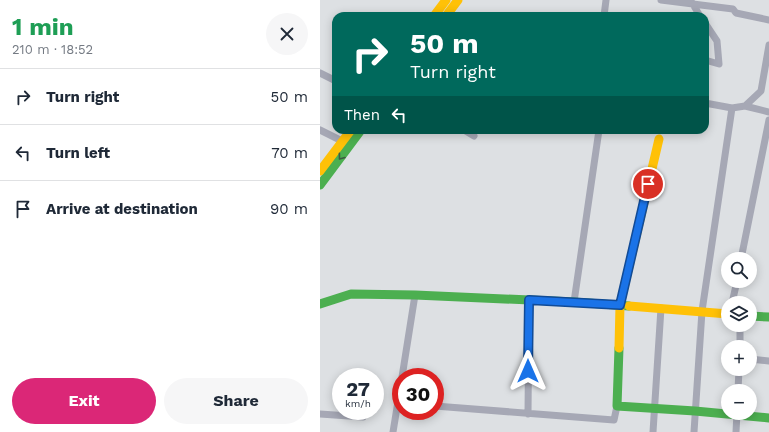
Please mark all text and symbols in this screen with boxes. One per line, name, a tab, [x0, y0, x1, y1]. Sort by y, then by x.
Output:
text: 1 min	[12, 13, 74, 41]
button: close	[266, 13, 308, 55]
text: 50 m	[410, 27, 479, 60]
icon: right	[344, 28, 396, 80]
text: 210 m · 18:52	[12, 42, 93, 57]
text: Turn right	[410, 61, 496, 82]
icon: right	[12, 86, 34, 108]
text: Turn right	[46, 88, 119, 106]
text: 50 m	[271, 88, 308, 106]
icon: left	[388, 104, 410, 126]
text: Then	[344, 106, 380, 124]
icon: left	[12, 142, 34, 164]
text: Turn left	[46, 144, 110, 162]
text: 70 m	[271, 144, 308, 162]
one-way arrow	[338, 153, 345, 160]
pin	[631, 167, 665, 201]
icon: arrive	[637, 173, 659, 195]
icon: arrive	[12, 198, 34, 220]
text: Arrive at destination	[46, 200, 198, 218]
text: 90 m	[270, 200, 308, 218]
map controls	[721, 252, 757, 420]
button: search	[721, 252, 757, 288]
button: layers	[721, 296, 757, 332]
button: +	[721, 340, 757, 376]
position arrow	[507, 350, 549, 392]
speed limit sign: 30	[392, 368, 444, 420]
text: 27	[346, 377, 370, 401]
button: Exit	[12, 378, 156, 424]
button: Share	[164, 378, 308, 424]
button: −	[721, 384, 757, 420]
text: km/h	[345, 398, 371, 409]

